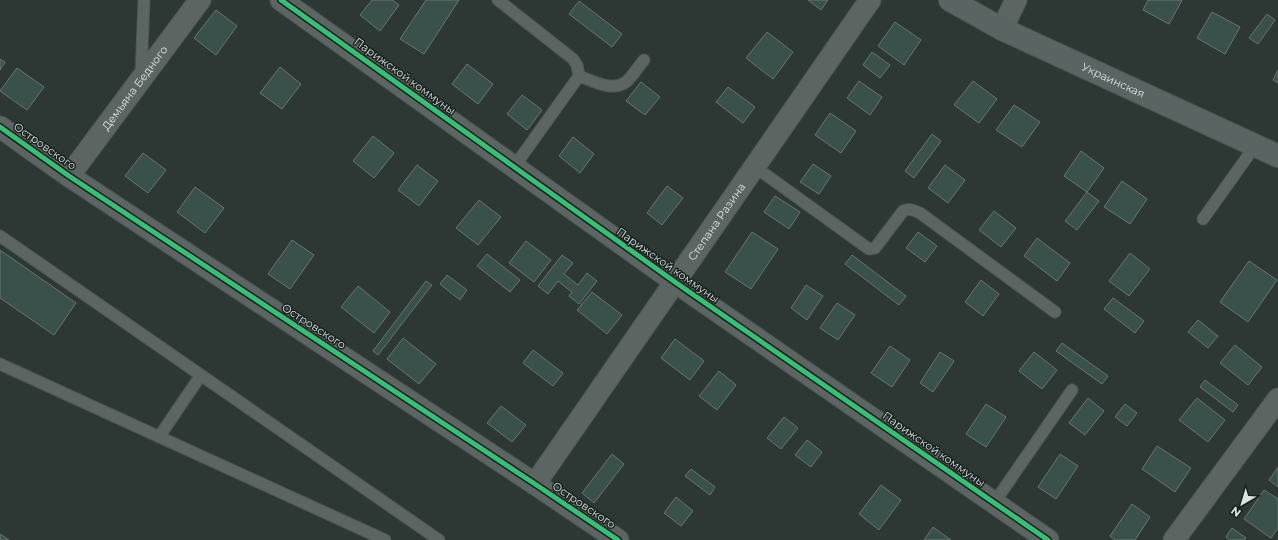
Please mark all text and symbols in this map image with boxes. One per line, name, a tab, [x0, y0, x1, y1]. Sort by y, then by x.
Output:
street label: Парижской коммуны	[351, 34, 459, 118]
street label: Демьяна Бедного	[99, 43, 171, 133]
street label: Украинская	[1079, 60, 1147, 101]
street label: Островского	[11, 119, 79, 173]
street label: Степана Разина	[685, 180, 748, 263]
street label: Парижской коммуны	[614, 224, 722, 306]
street label: Островского	[279, 300, 349, 352]
street label: Парижской коммуны	[880, 408, 988, 490]
street label: Островского	[550, 479, 618, 531]
north arrow	[1222, 484, 1262, 524]
text: N	[1228, 504, 1244, 520]

